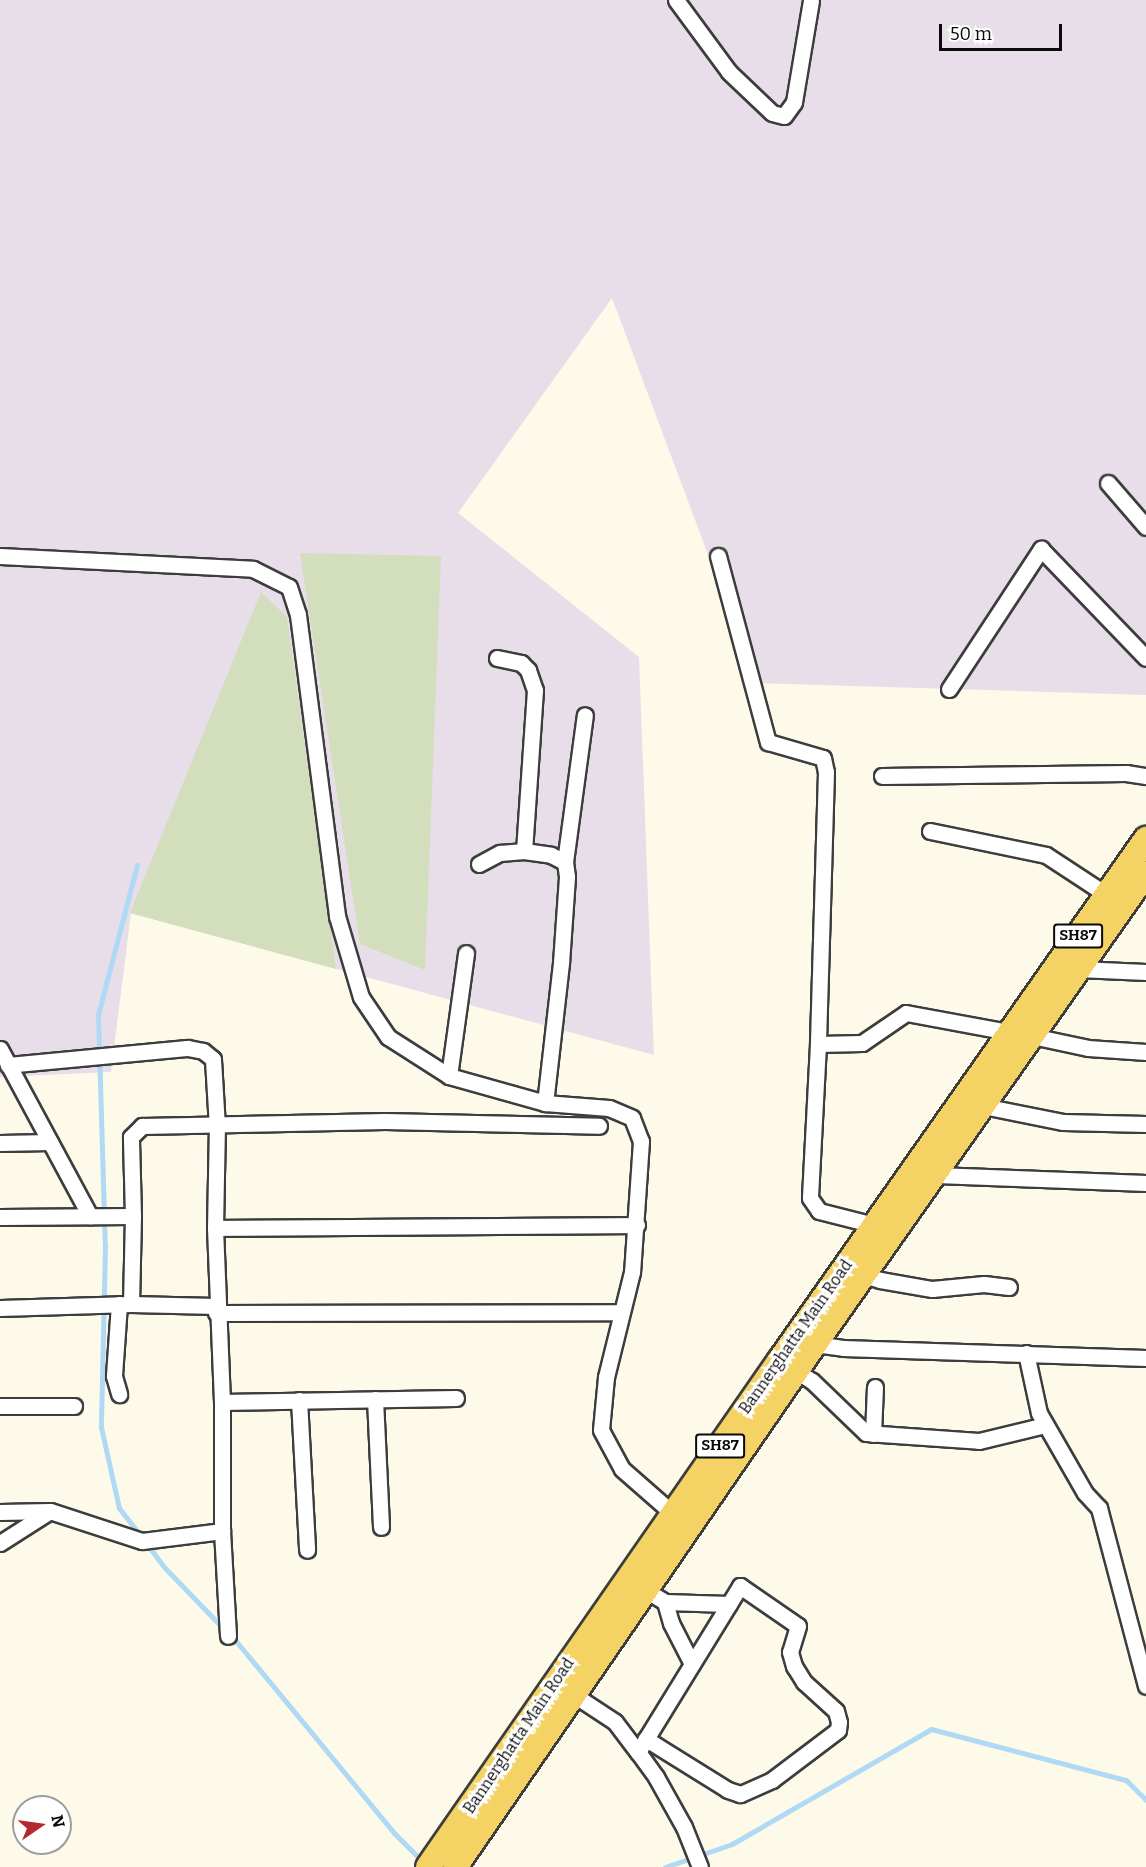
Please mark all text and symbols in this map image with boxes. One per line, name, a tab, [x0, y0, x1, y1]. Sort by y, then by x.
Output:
scale bar	[942, 12, 1065, 50]
text: 50 m	[950, 23, 992, 45]
road number: SH87	[1052, 924, 1104, 948]
street label: Bannerghatta Main Road	[735, 1256, 857, 1418]
road number: SH87	[694, 1434, 746, 1458]
street label: Bannerghatta Main Road	[460, 1654, 578, 1818]
north arrow	[12, 1795, 72, 1855]
text: N	[47, 1813, 69, 1829]

